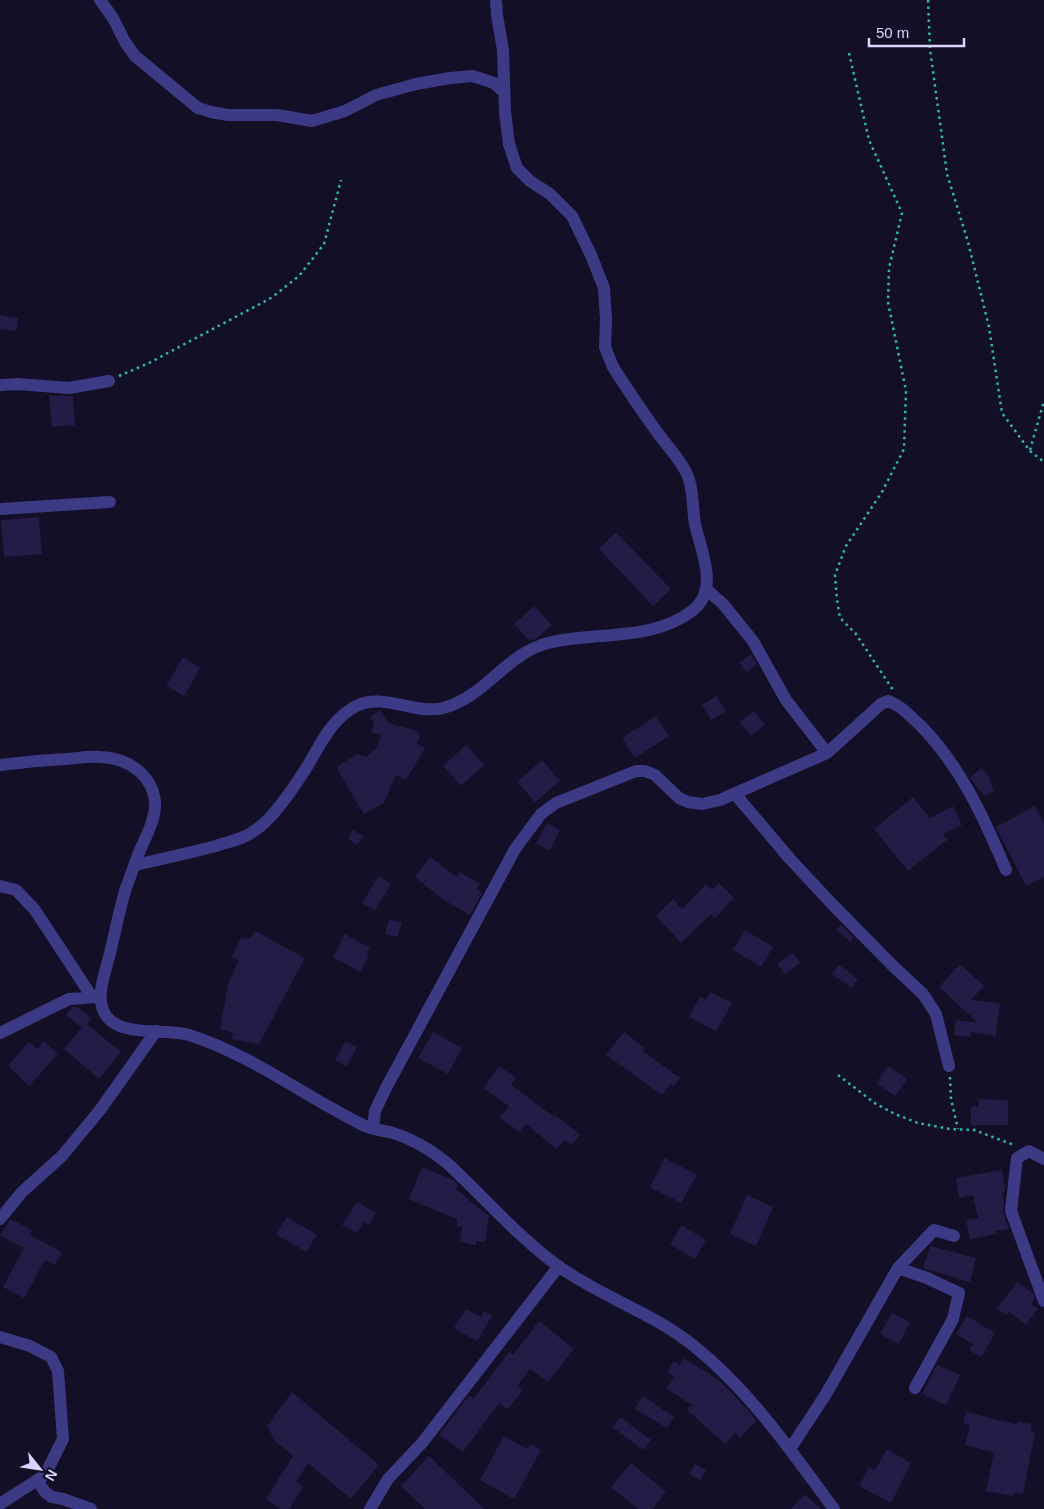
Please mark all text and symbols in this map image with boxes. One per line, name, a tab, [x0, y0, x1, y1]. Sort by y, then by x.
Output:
scale bar	[869, 15, 964, 47]
text: 50 m	[876, 24, 909, 41]
north arrow	[15, 1444, 65, 1494]
text: N	[42, 1467, 61, 1484]

